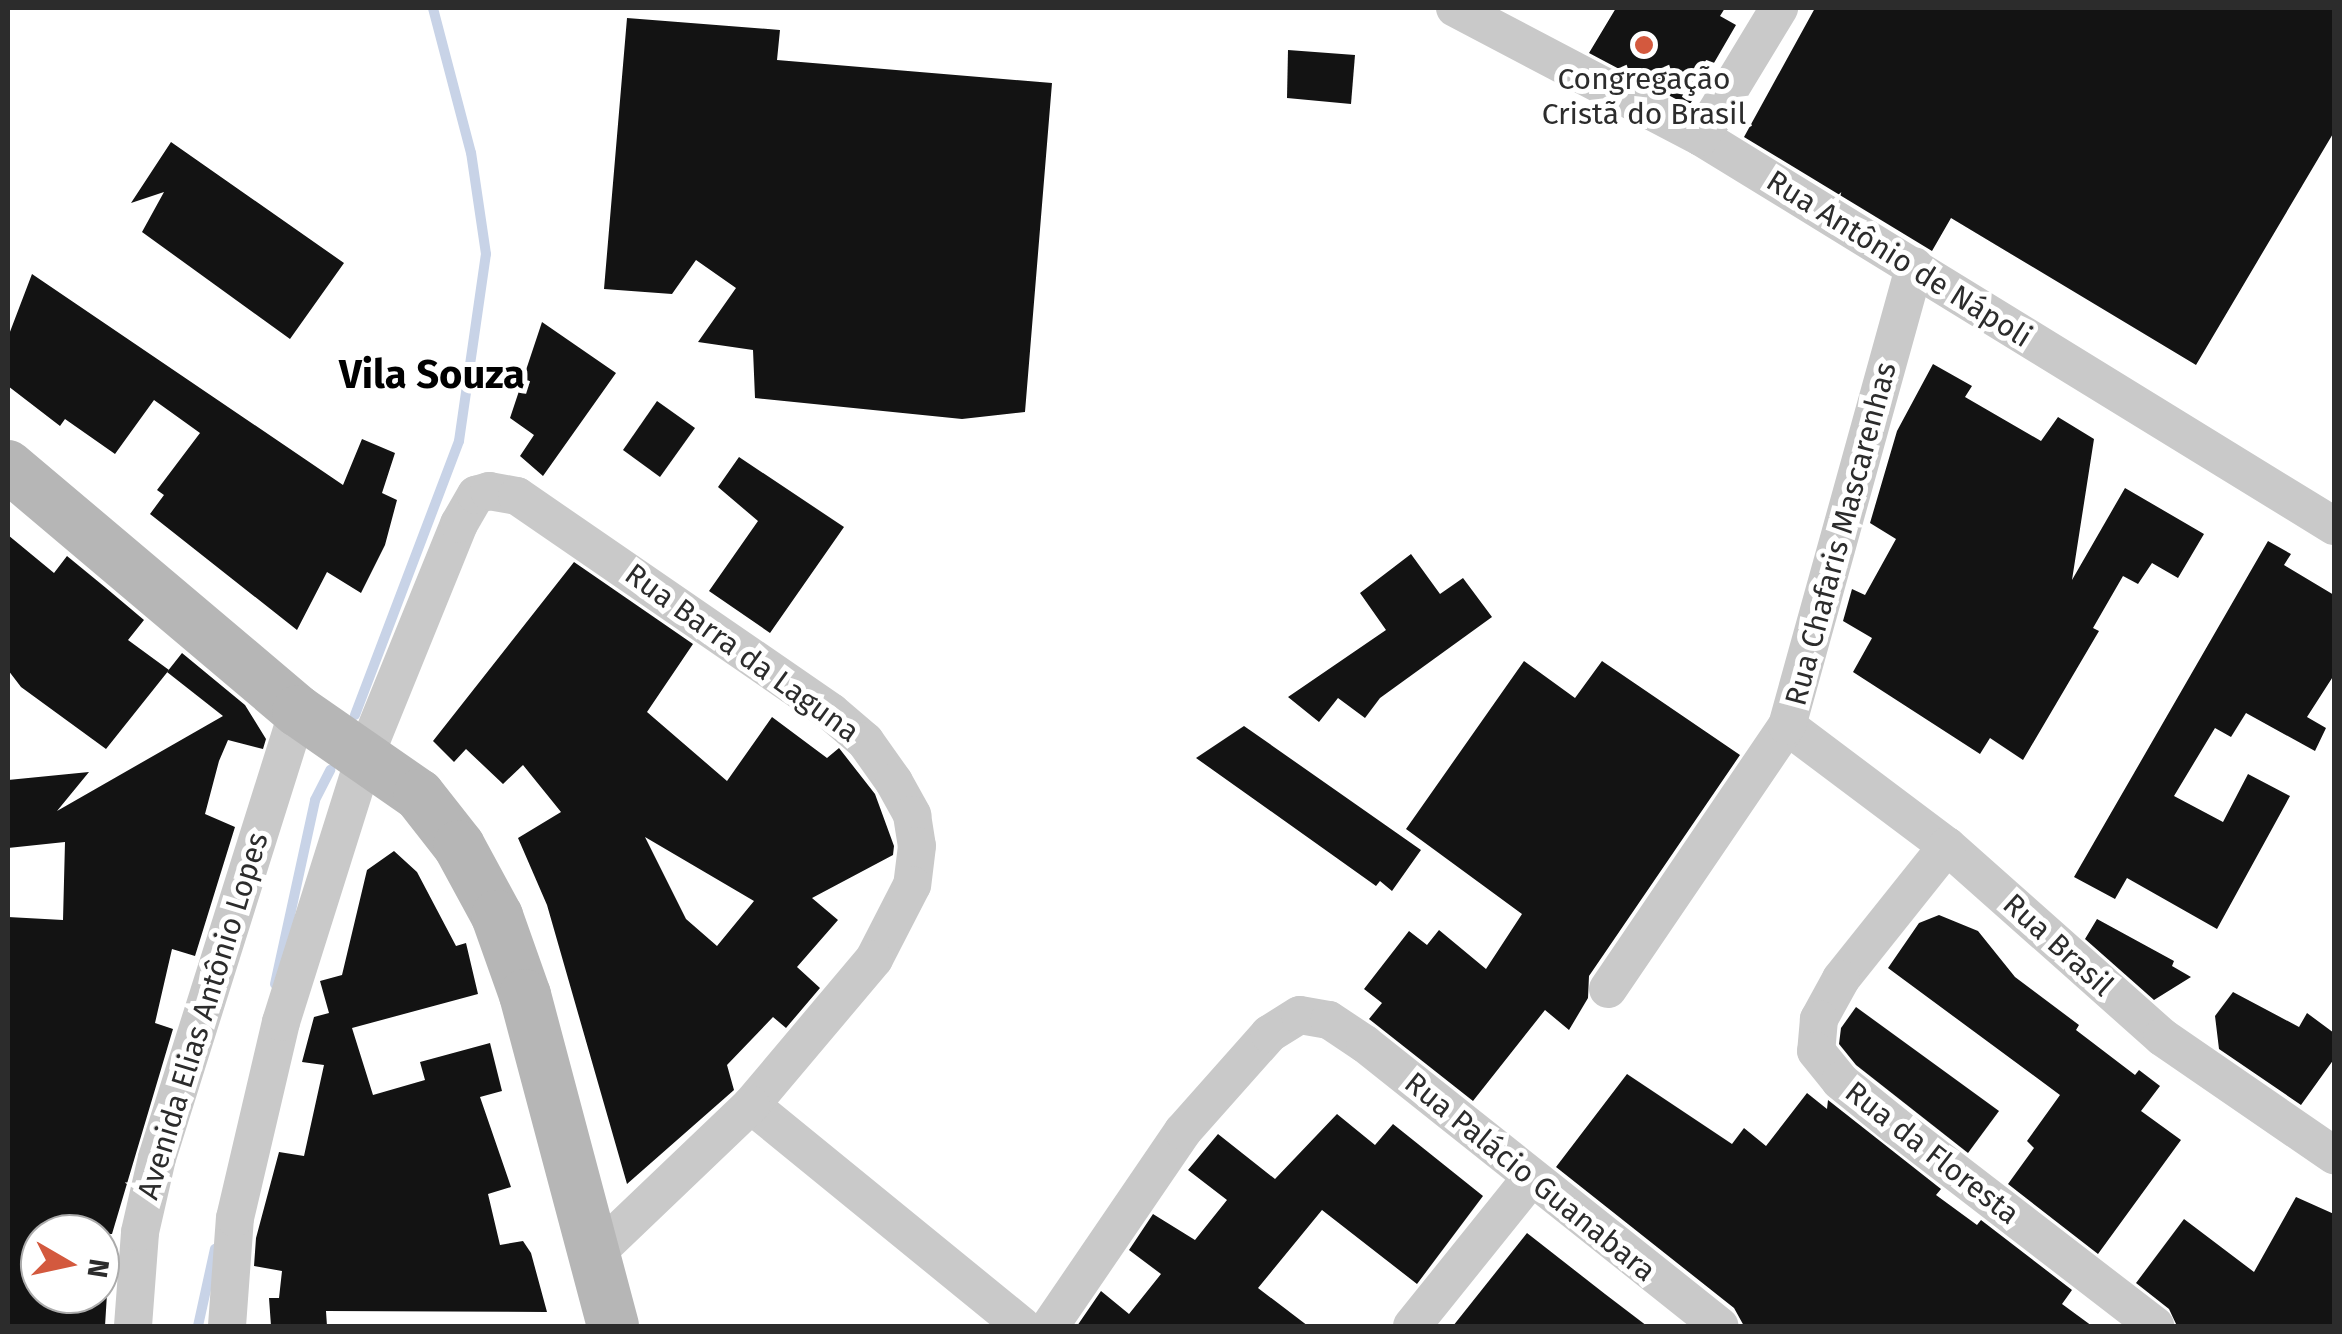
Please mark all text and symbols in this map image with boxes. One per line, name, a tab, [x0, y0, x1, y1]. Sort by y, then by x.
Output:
marker: Congregação Cristã do Brasil	[1633, 34, 1655, 56]
place label: Congregação Cristã do Brasil	[1542, 61, 1746, 132]
street label: Rua Antônio de Nápoli	[1760, 163, 2038, 355]
district label: Vila Souza	[339, 351, 525, 399]
street label: Rua Chafaris Mascarenhas	[1778, 358, 1904, 710]
street label: Rua Barra da Laguna	[618, 556, 866, 750]
street label: Avenida Elias Antônio Lopes	[130, 828, 276, 1204]
street label: Rua Brasil	[1995, 886, 2121, 1004]
street label: Rua Palácio Guanabara	[1397, 1065, 1663, 1289]
street label: Rua da Floresta	[1838, 1074, 2026, 1232]
north arrow	[20, 1214, 120, 1314]
text: N	[80, 1257, 116, 1280]

